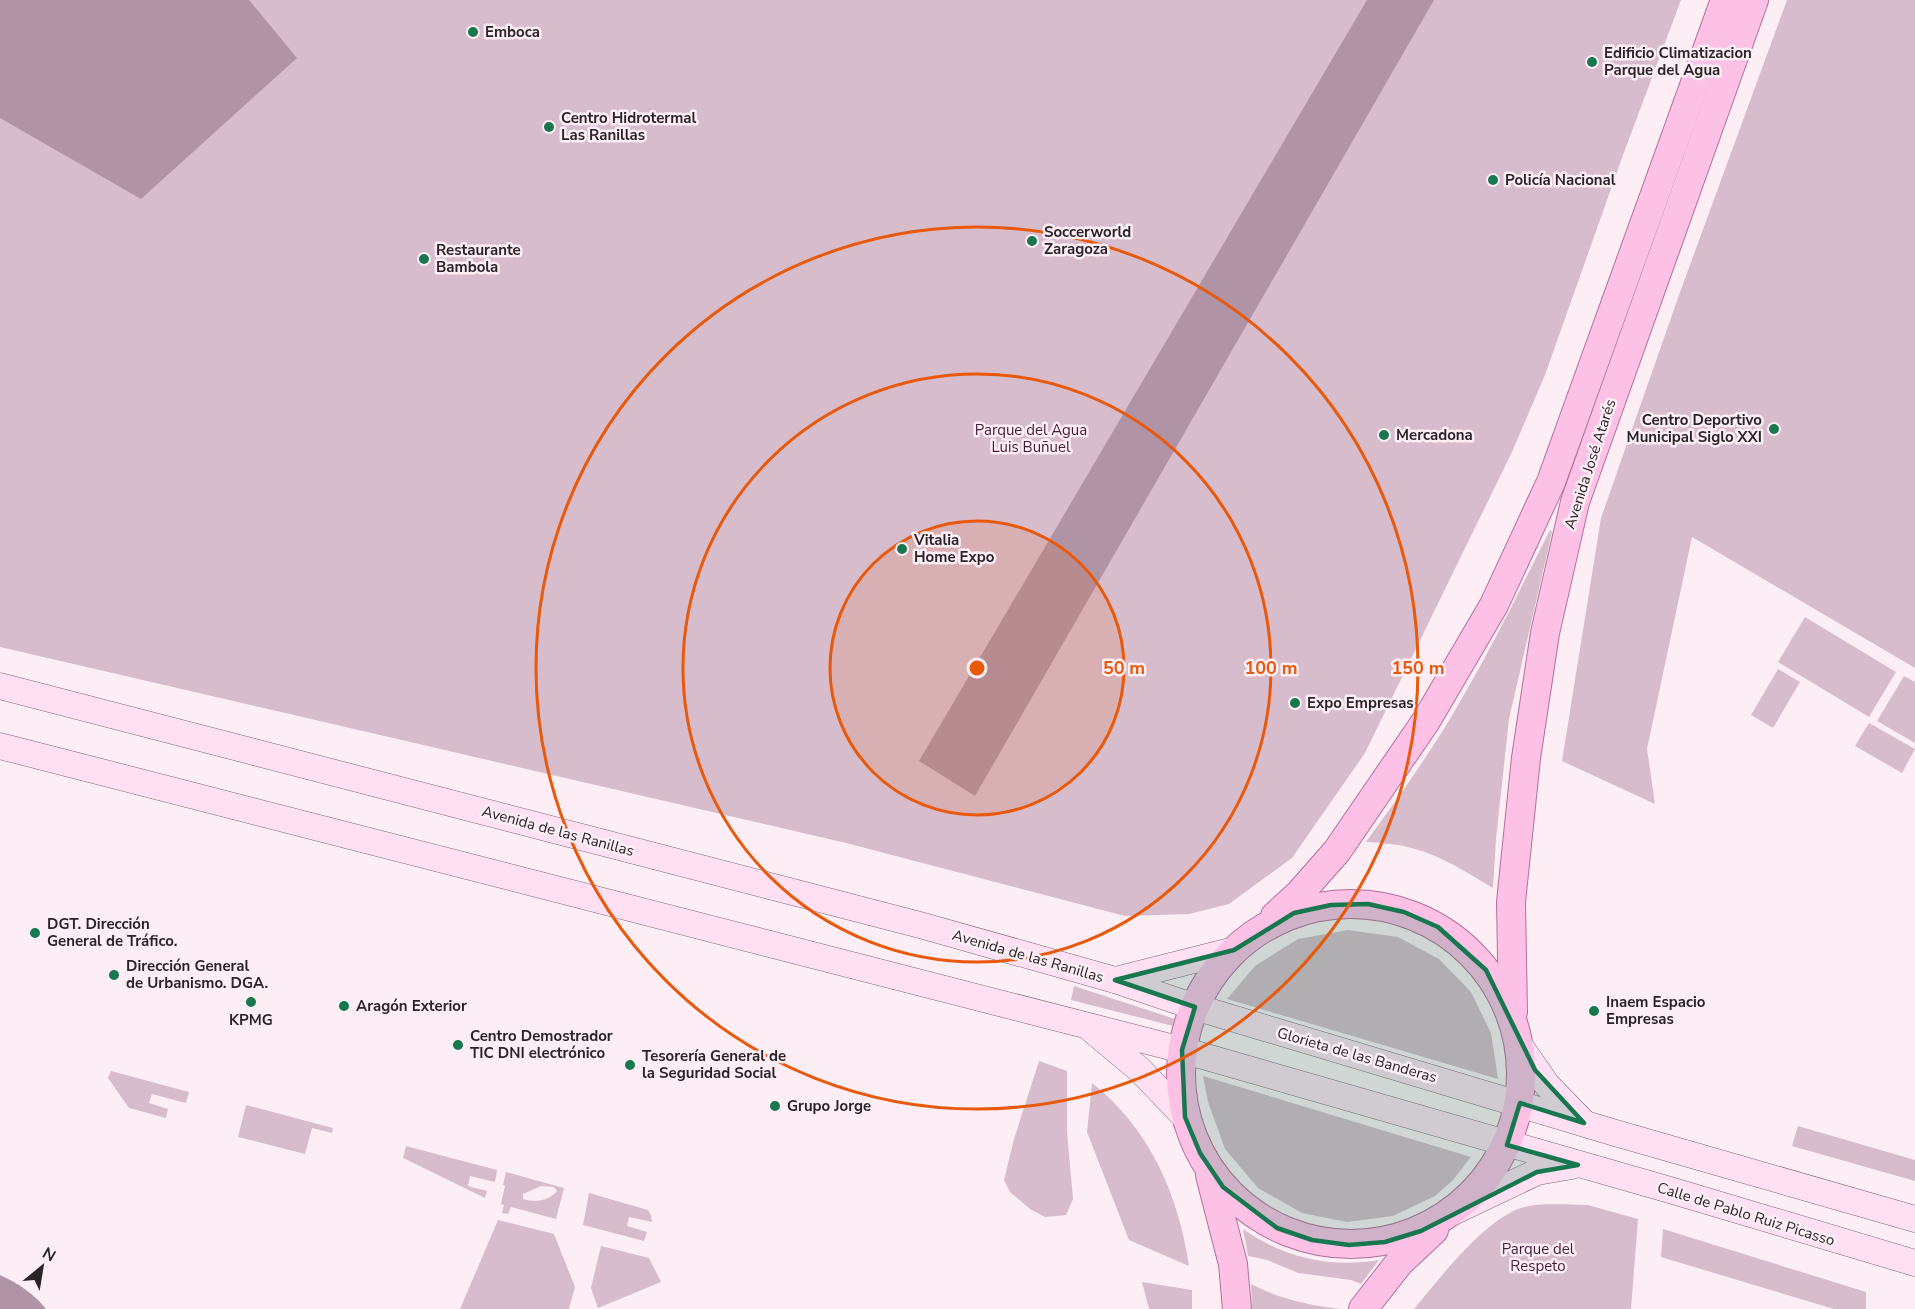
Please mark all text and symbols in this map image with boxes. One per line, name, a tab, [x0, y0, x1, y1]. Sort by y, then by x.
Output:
place label: Emboca	[485, 22, 540, 42]
marker: Emboca	[466, 25, 480, 39]
place label: Edificio Climatizacion Parque del Agua	[1604, 43, 1752, 80]
marker: Edificio Climatizacion Parque del Agua	[1585, 55, 1599, 69]
place label: Centro Hidrotermal Las Ranillas	[561, 108, 697, 145]
marker: Centro Hidrotermal Las Ranillas	[542, 120, 556, 134]
place label: Policía Nacional	[1505, 170, 1616, 190]
marker: Policía Nacional	[1486, 173, 1500, 187]
place label: Soccerworld Zaragoza	[1044, 222, 1131, 259]
marker: Soccerworld Zaragoza	[1025, 234, 1039, 248]
place label: Restaurante Bambola	[436, 240, 521, 277]
marker: Restaurante Bambola	[417, 252, 431, 266]
street label: Avenida José Atarés	[1560, 397, 1620, 531]
place label: Centro Deportivo Municipal Siglo XXI	[1627, 410, 1762, 447]
park label: Parque del Agua Luis Buñuel	[975, 420, 1087, 457]
marker: Centro Deportivo Municipal Siglo XXI	[1767, 422, 1781, 436]
place label: Mercadona	[1396, 425, 1473, 445]
marker: Mercadona	[1377, 428, 1391, 442]
place label: Vitalia Home Expo	[913, 530, 995, 567]
marker: Vitalia Home Expo	[895, 542, 909, 556]
text: 50 m	[1103, 656, 1145, 680]
text: 100 m	[1244, 656, 1298, 680]
text: 150 m	[1391, 656, 1445, 680]
centre of rings	[967, 658, 987, 678]
place label: Expo Empresas	[1307, 693, 1414, 713]
marker: Expo Empresas	[1288, 696, 1302, 710]
street label: Avenida de las Ranillas	[480, 801, 636, 861]
place label: DGT. Dirección General de Tráfico.	[47, 914, 177, 951]
street label: Avenida de las Ranillas	[950, 925, 1106, 987]
marker: DGT. Dirección General de Tráfico.	[28, 926, 42, 940]
place label: Dirección General de Urbanismo. DGA.	[126, 956, 268, 993]
marker: Dirección General de Urbanismo. DGA.	[107, 968, 121, 982]
place label: Inaem Espacio Empresas	[1606, 992, 1706, 1029]
marker: KPMG	[244, 995, 258, 1009]
place label: Aragón Exterior	[356, 996, 467, 1016]
marker: Aragón Exterior	[337, 999, 351, 1013]
marker: Inaem Espacio Empresas	[1587, 1004, 1601, 1018]
place label: KPMG	[229, 1010, 273, 1030]
street label: Glorieta de las Banderas	[1275, 1023, 1439, 1087]
place label: Centro Demostrador TIC DNI electrónico	[470, 1026, 613, 1063]
marker: Centro Demostrador TIC DNI electrónico	[451, 1038, 465, 1052]
place label: Tesorería General de la Seguridad Social	[642, 1046, 786, 1083]
marker: Tesorería General de la Seguridad Social	[623, 1058, 637, 1072]
place label: Grupo Jorge	[787, 1096, 871, 1116]
marker: Grupo Jorge	[768, 1099, 782, 1113]
street label: Calle de Pablo Ruiz Picasso	[1655, 1177, 1837, 1251]
north arrow	[12, 1237, 72, 1297]
park label: Parque del Respeto	[1502, 1239, 1575, 1276]
text: N	[38, 1242, 60, 1267]

